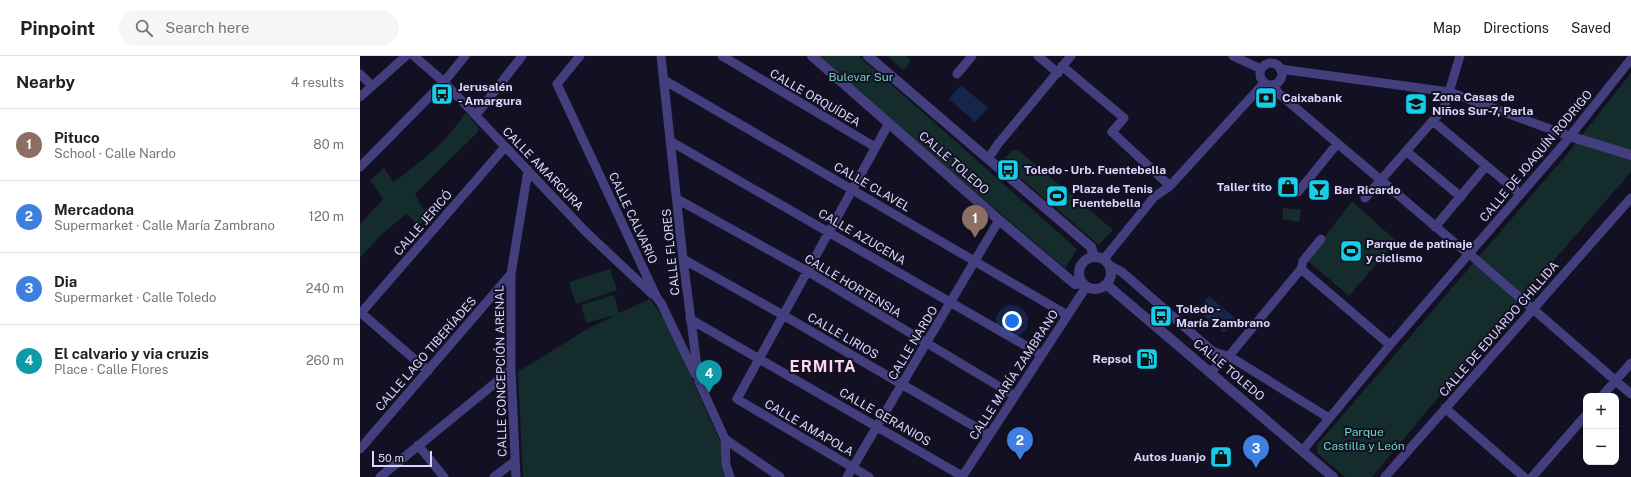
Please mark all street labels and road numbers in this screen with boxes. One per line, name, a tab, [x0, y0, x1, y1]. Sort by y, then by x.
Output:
street label: CALLE ORQUÍDEA	[767, 66, 863, 130]
street label: CALLE DE JOAQUÍN RODRIGO	[1477, 87, 1595, 225]
street label: CALLE AMARGURA	[500, 124, 587, 214]
street label: CALLE TOLEDO	[916, 129, 992, 197]
street label: CALLE CLAVEL	[831, 159, 913, 215]
street label: CALLE CALVARIO	[606, 170, 660, 266]
street label: CALLE JERICÓ	[391, 187, 455, 258]
street label: CALLE AZUCENA	[816, 206, 909, 268]
street label: CALLE FLORES	[659, 208, 683, 296]
street label: CALLE HORTENSIA	[802, 252, 904, 321]
street label: CALLE DE EDUARDO CHILLIDA	[1436, 258, 1562, 399]
street label: CALLE CONCEPCIÓN ARENAL	[493, 285, 509, 457]
street label: CALLE LAGO TIBERÍADES	[373, 294, 479, 414]
street label: CALLE NARDO	[885, 303, 941, 382]
street label: CALLE MARÍA ZAMBRANO	[967, 307, 1061, 443]
street label: CALLE LIRIOS	[805, 310, 881, 362]
street label: CALLE TOLEDO	[1191, 336, 1267, 404]
street label: CALLE GERANIOS	[837, 385, 933, 449]
street label: CALLE AMAPOLA	[762, 397, 856, 459]

